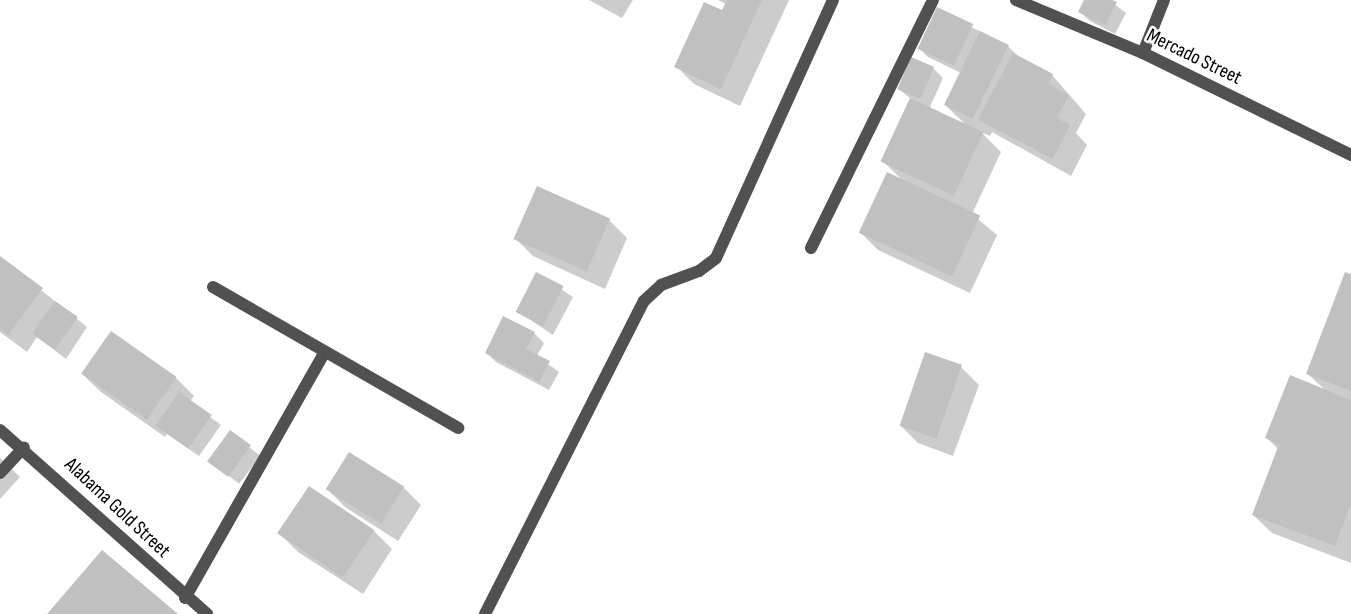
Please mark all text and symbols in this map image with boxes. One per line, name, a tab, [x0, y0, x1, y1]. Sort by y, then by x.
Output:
street label: Mercado Street	[1143, 24, 1245, 90]
street label: Alabama Gold Street	[59, 453, 175, 563]

